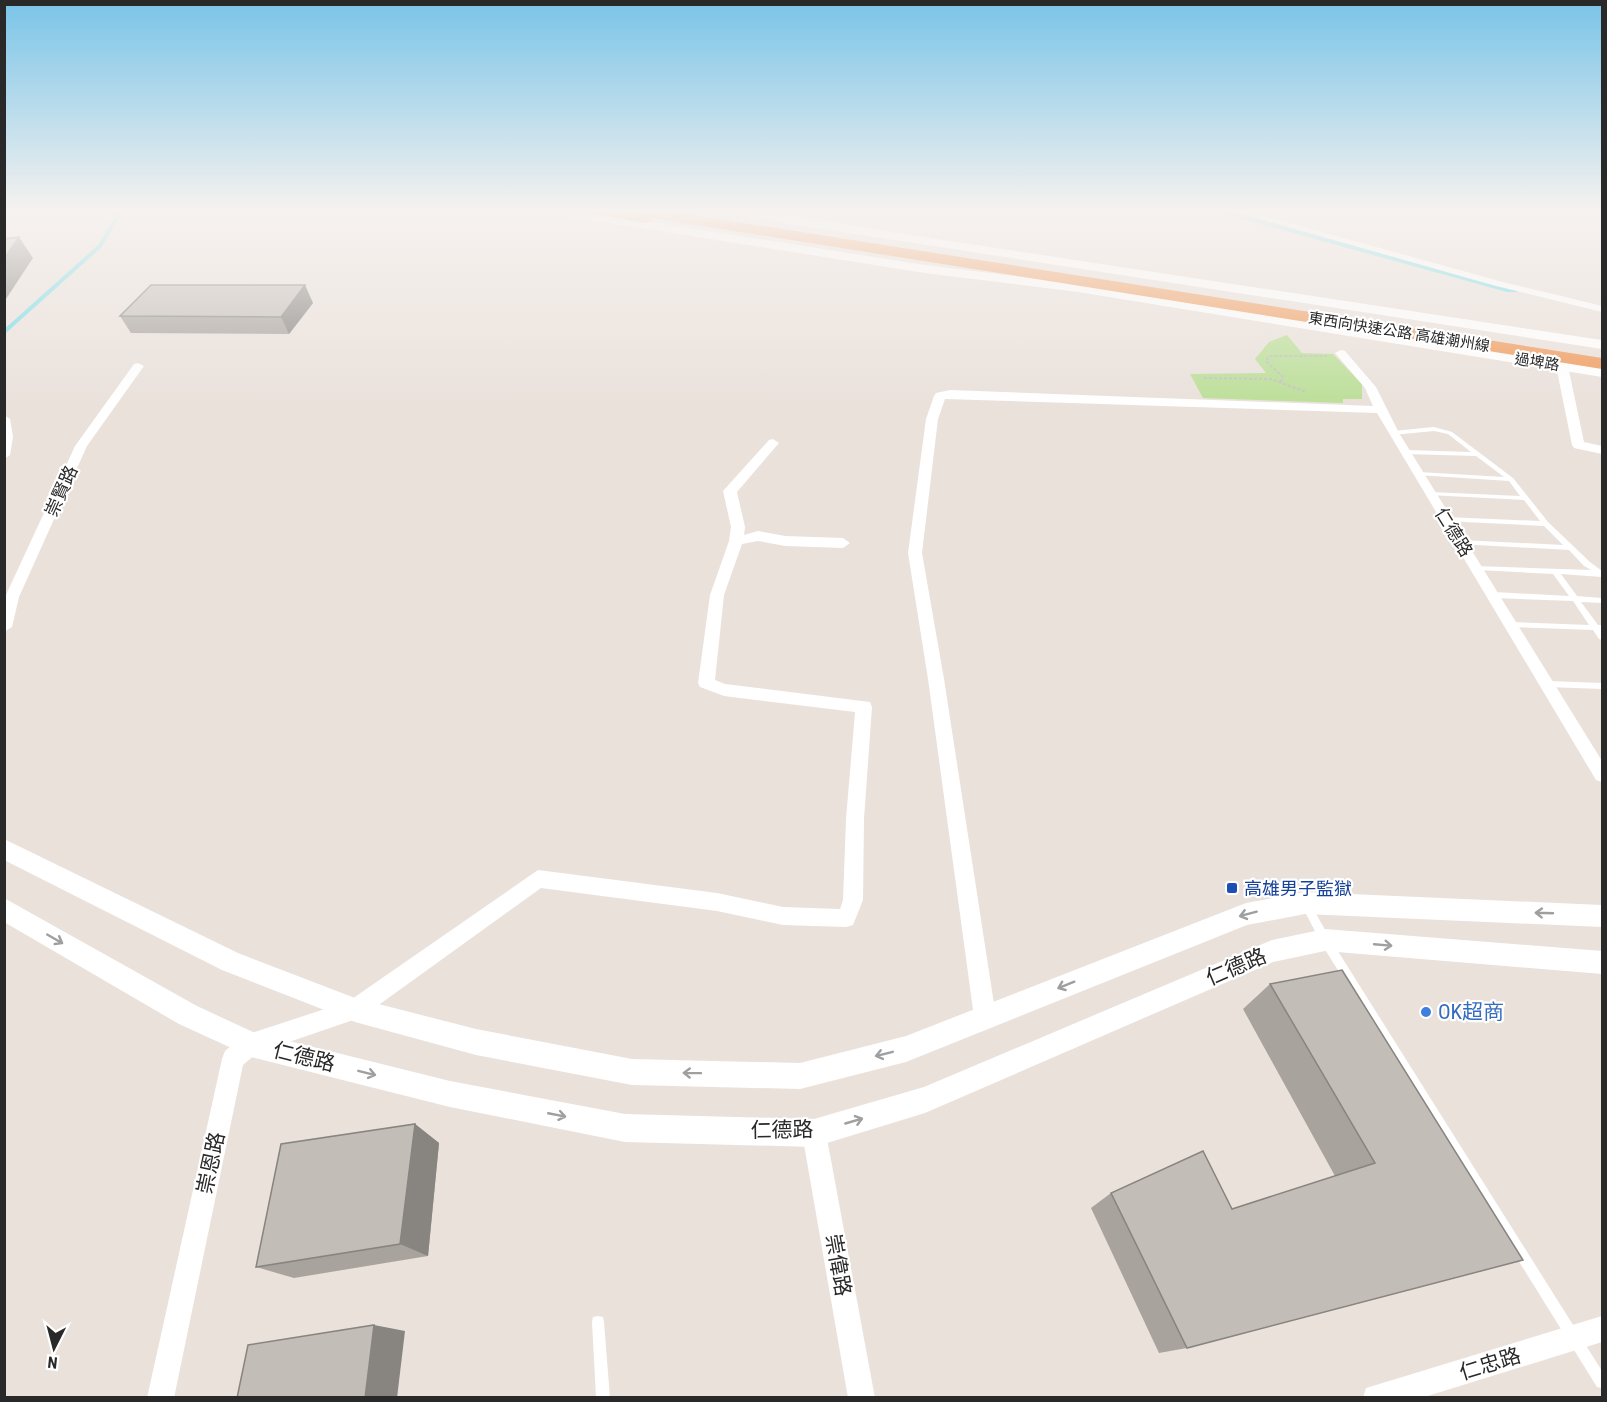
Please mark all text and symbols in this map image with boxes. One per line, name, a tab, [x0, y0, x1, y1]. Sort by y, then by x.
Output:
street label: 東西向快速公路 高雄潮州線	[1307, 309, 1491, 355]
street label: 過埤路	[1513, 350, 1561, 374]
street label: 崇賢路	[40, 462, 82, 520]
street label: 仁德路	[1431, 504, 1477, 560]
place label: 高雄男子監獄	[1244, 878, 1352, 899]
marker: 高雄男子監獄	[1225, 881, 1239, 895]
one-way arrow	[1535, 908, 1555, 919]
one-way arrow	[1239, 909, 1258, 920]
one-way arrow	[46, 933, 63, 945]
one-way arrow	[1373, 940, 1393, 951]
street label: 仁德路	[1202, 944, 1270, 990]
one-way arrow	[1058, 980, 1076, 991]
place label: OK超商	[1438, 1000, 1504, 1024]
marker: OK超商	[1419, 1005, 1433, 1019]
street label: 仁德路	[271, 1038, 337, 1076]
one-way arrow	[875, 1049, 894, 1060]
one-way arrow	[357, 1067, 376, 1079]
one-way arrow	[682, 1067, 702, 1079]
one-way arrow	[547, 1110, 567, 1121]
one-way arrow	[844, 1115, 863, 1126]
street label: 仁德路	[750, 1117, 814, 1143]
street label: 崇恩路	[193, 1130, 229, 1196]
street label: 崇偉路	[821, 1232, 855, 1298]
north arrow	[24, 1318, 84, 1378]
street label: 仁忠路	[1456, 1343, 1524, 1385]
text: N	[47, 1352, 58, 1372]

